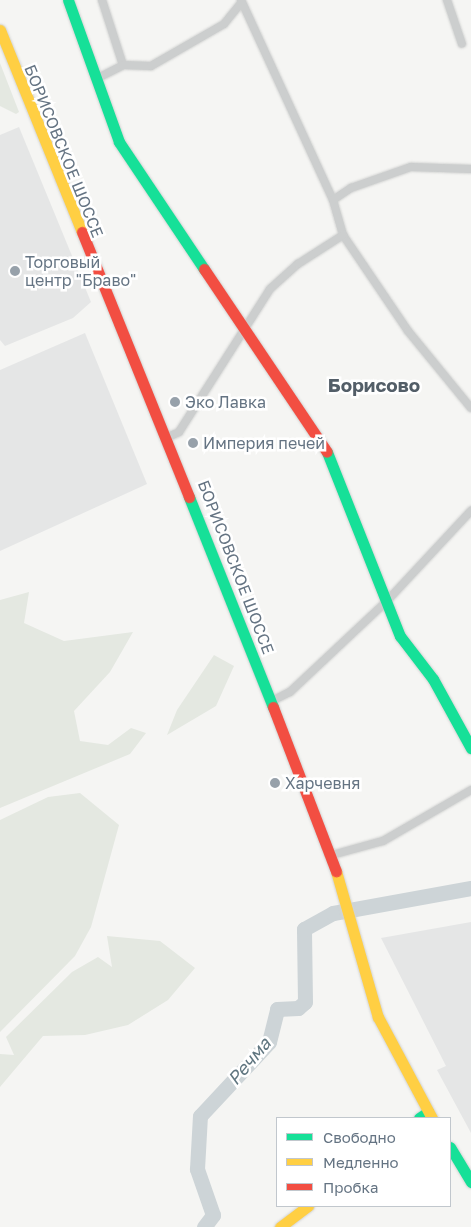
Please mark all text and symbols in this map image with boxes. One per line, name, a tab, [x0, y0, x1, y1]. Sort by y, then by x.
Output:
street label: БОРИСОВСКОЕ ШОССЕ	[21, 62, 107, 240]
place label: Торговый центр "Браво"	[25, 252, 136, 290]
marker: Торговый центр "Браво"	[9, 265, 21, 277]
district label: Борисово	[328, 374, 420, 396]
place label: Эко Лавка	[185, 392, 266, 412]
marker: Эко Лавка	[169, 396, 181, 408]
place label: Империя печей	[203, 433, 325, 453]
marker: Империя печей	[187, 437, 199, 449]
street label: БОРИСОВСКОЕ ШОССЕ	[194, 477, 278, 657]
place label: Харчевня	[285, 773, 360, 793]
marker: Харчевня	[269, 777, 281, 789]
water label: Речма	[223, 1033, 275, 1089]
legend	[276, 1117, 451, 1207]
text: Свободно	[323, 1128, 396, 1146]
text: Медленно	[323, 1153, 399, 1171]
text: Пробка	[323, 1178, 378, 1196]

